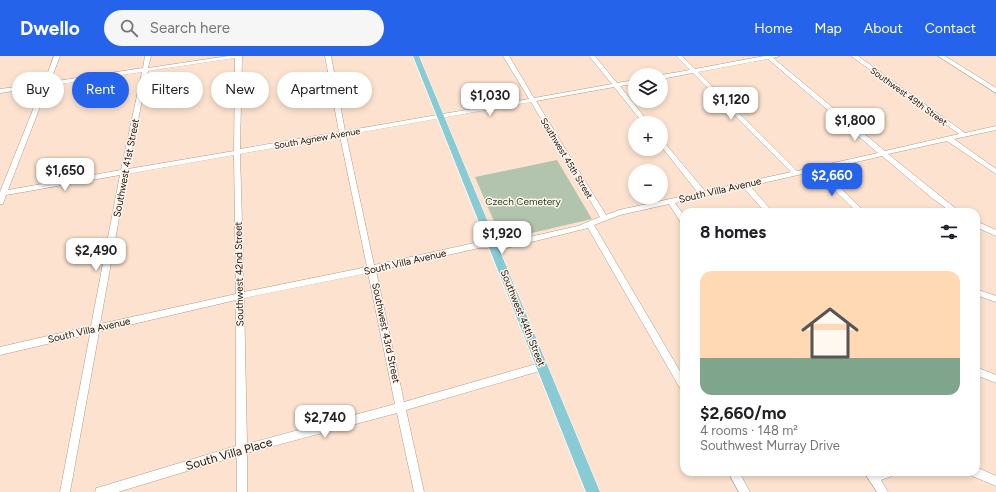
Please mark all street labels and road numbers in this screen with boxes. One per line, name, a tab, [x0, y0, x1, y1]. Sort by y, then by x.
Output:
street label: Southwest 49th Street	[868, 64, 950, 128]
street label: Southwest 45th Street	[538, 116, 596, 201]
street label: Southwest 41st Street	[110, 117, 142, 218]
street label: South Agnew Avenue	[273, 125, 361, 151]
street label: South Villa Avenue	[677, 174, 763, 206]
street label: Southwest 42nd Street	[232, 221, 246, 326]
street label: South Villa Avenue	[362, 246, 448, 278]
street label: Southwest 44th Street	[498, 268, 548, 368]
street label: Southwest 43rd Street	[369, 282, 403, 385]
street label: South Villa Avenue	[46, 314, 132, 346]
street label: South Villa Place	[184, 435, 274, 473]

